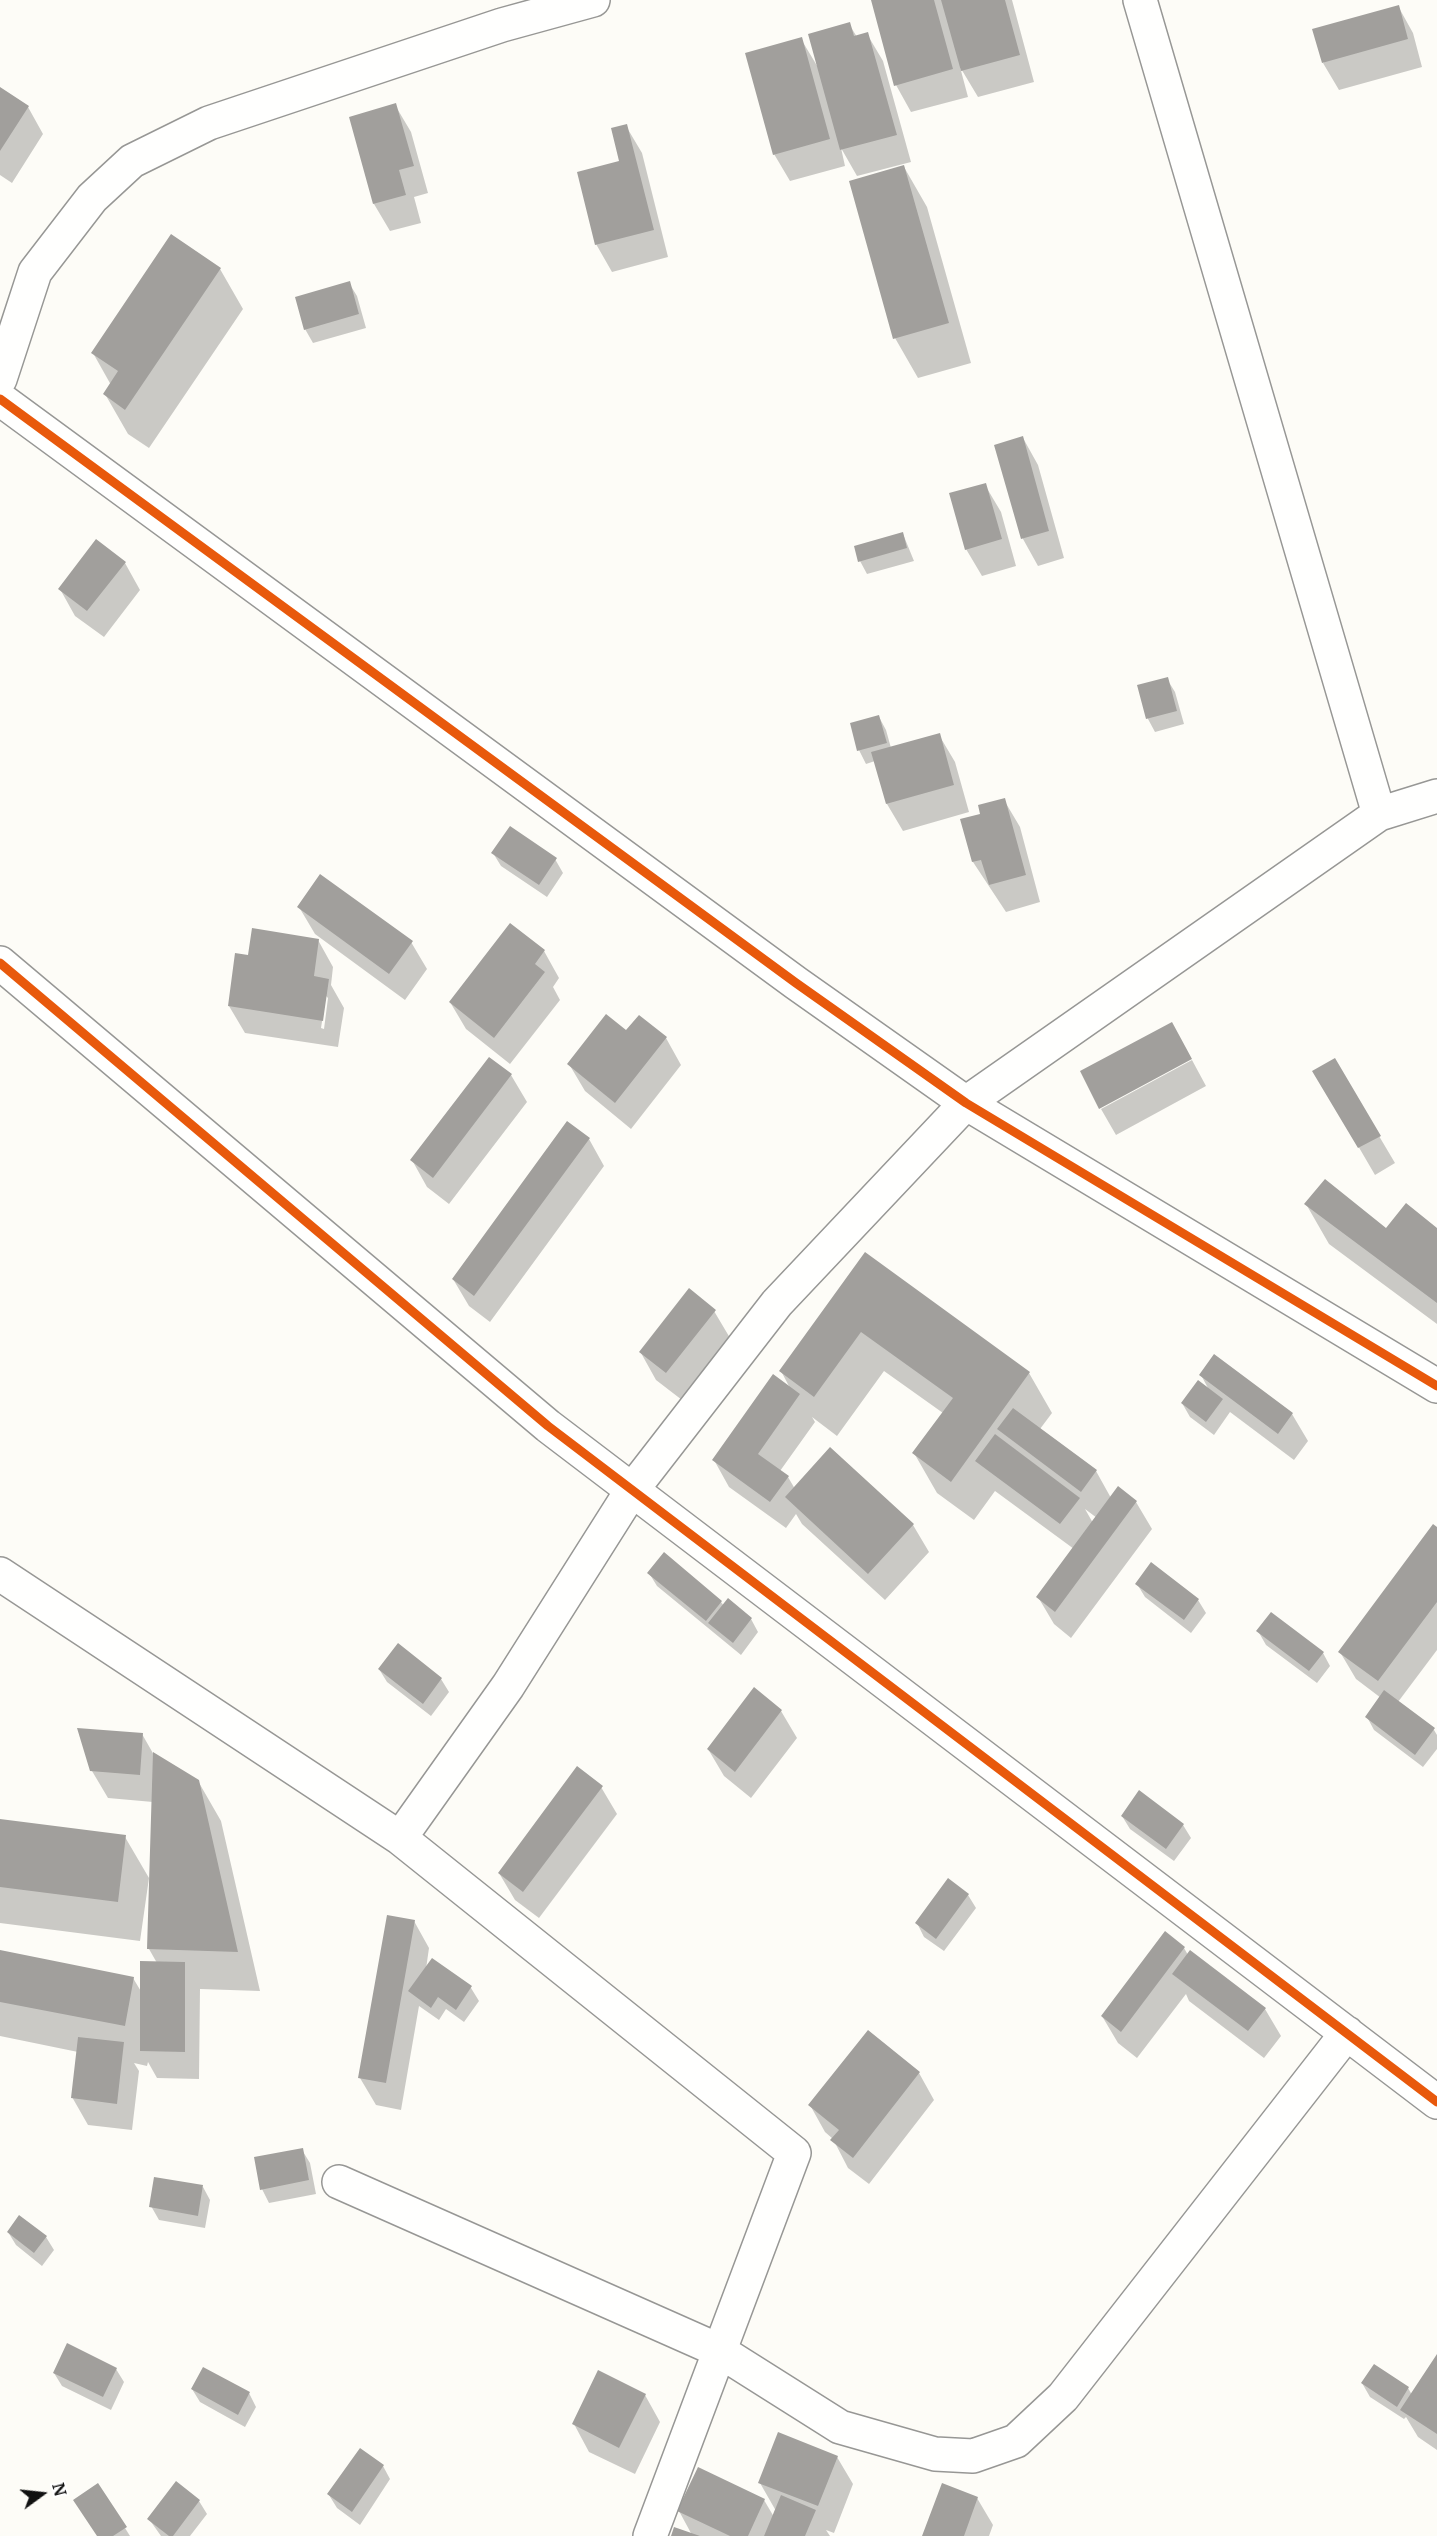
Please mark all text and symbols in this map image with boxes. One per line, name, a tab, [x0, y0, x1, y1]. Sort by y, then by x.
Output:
north arrow	[12, 2464, 72, 2524]
text: N	[48, 2481, 71, 2498]

